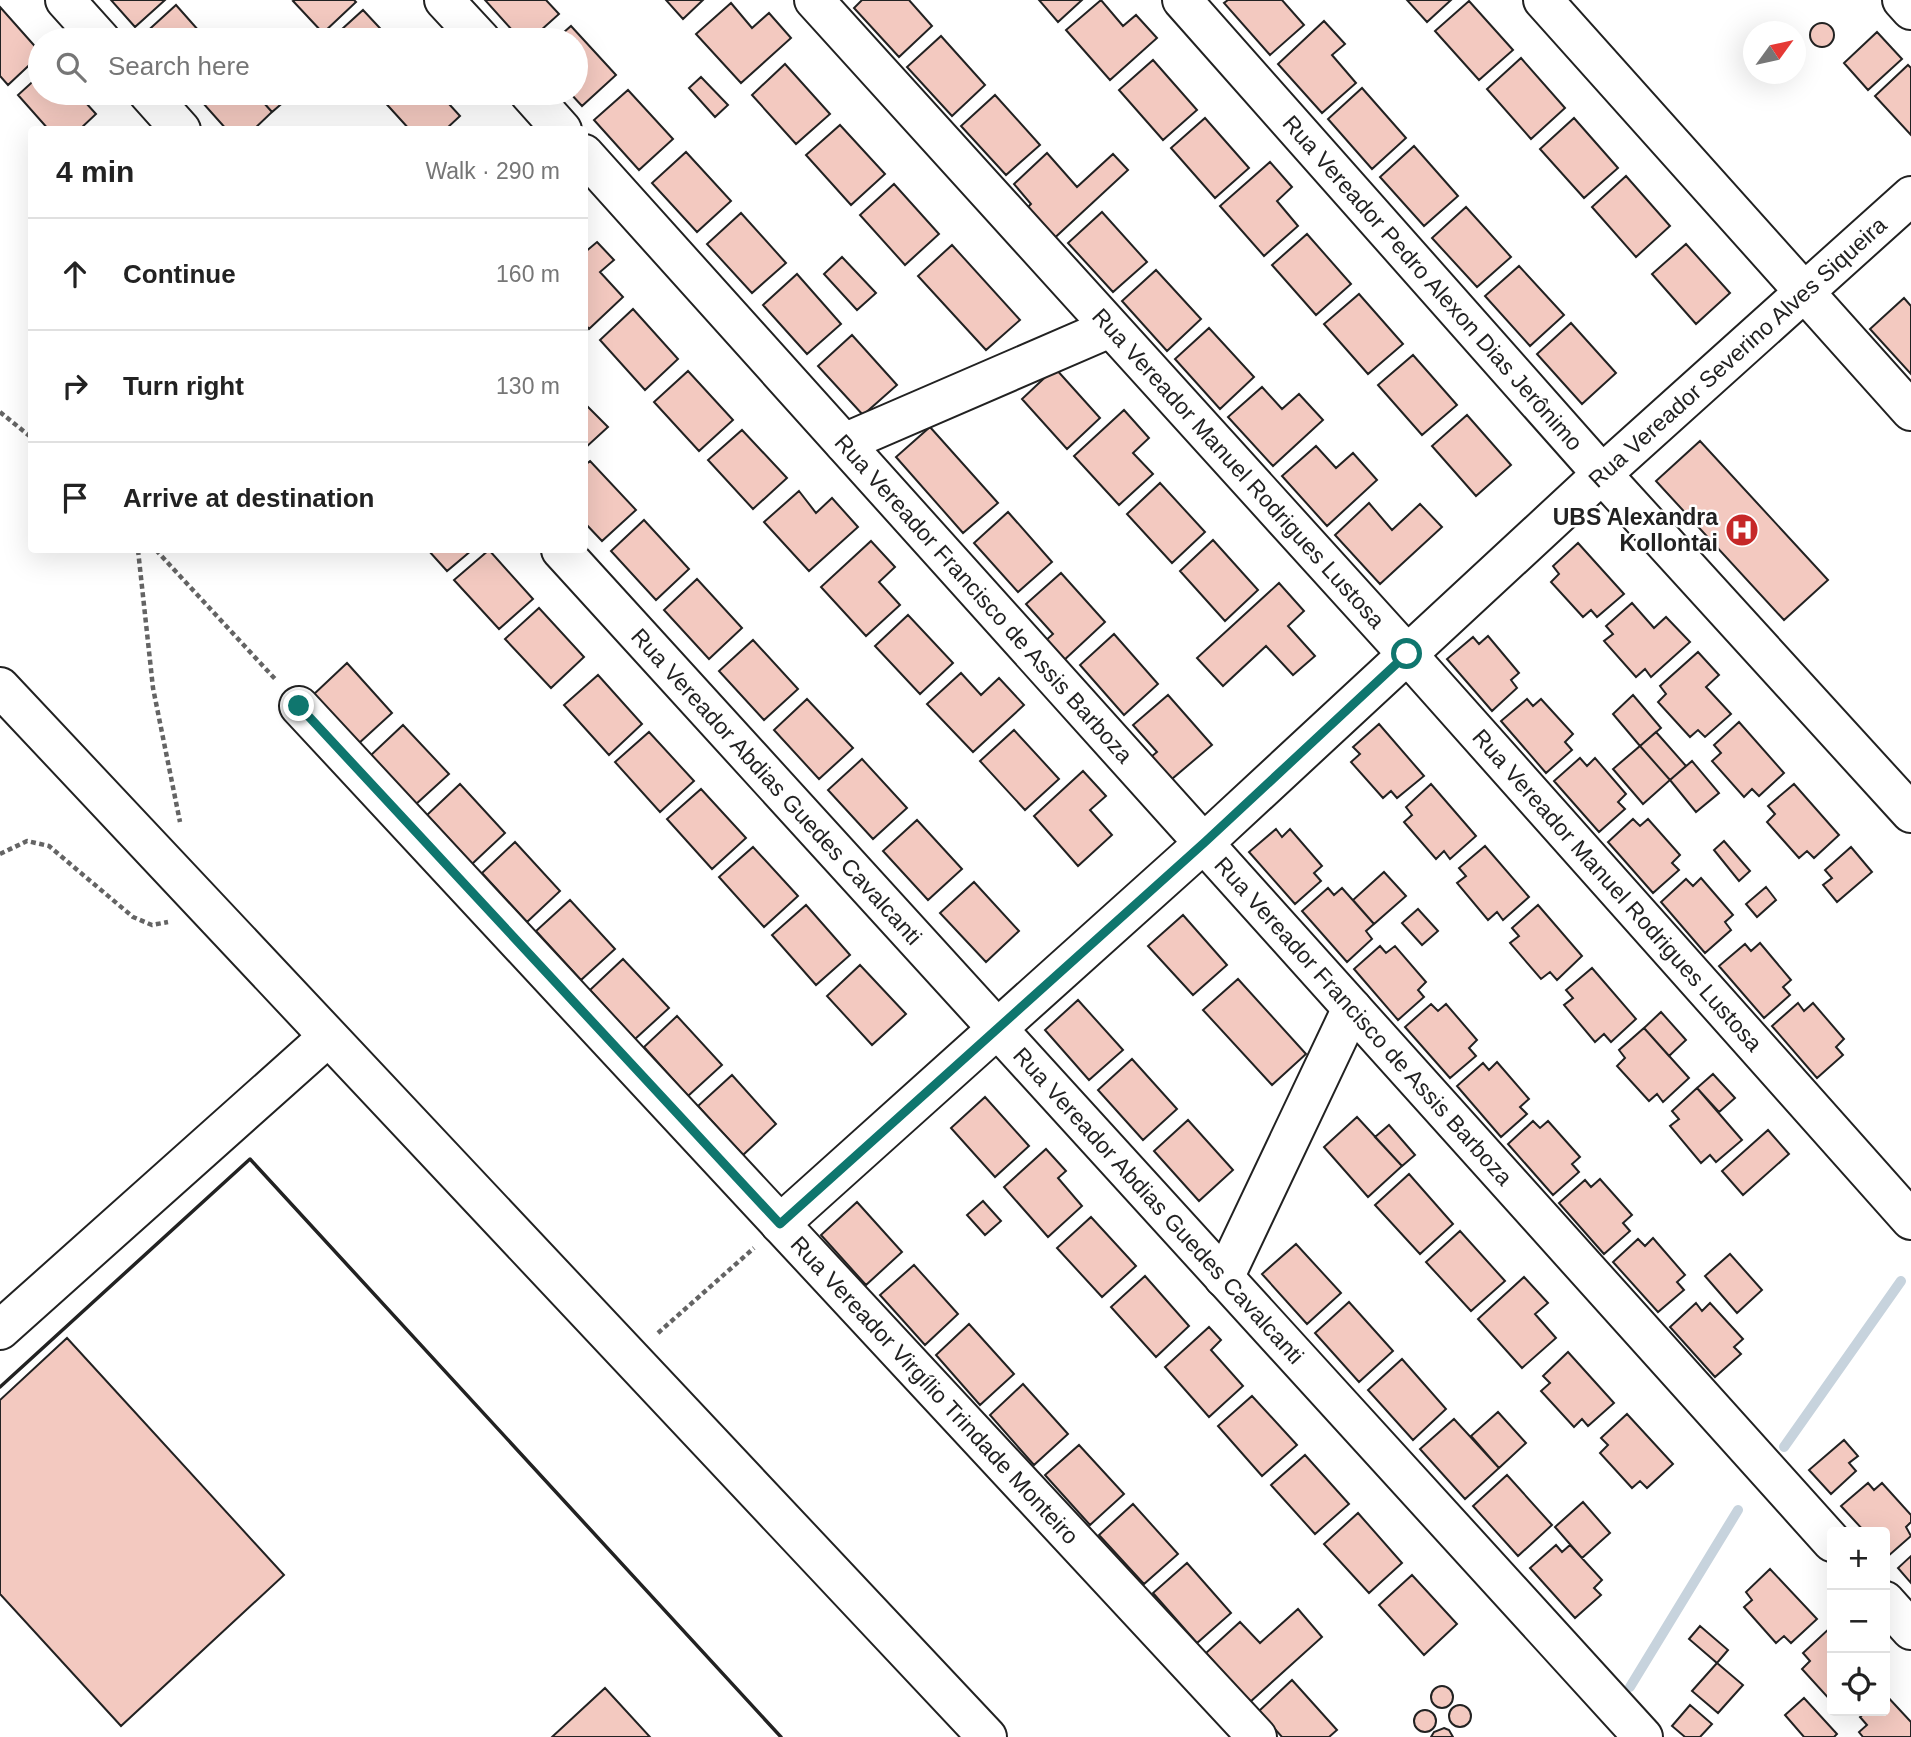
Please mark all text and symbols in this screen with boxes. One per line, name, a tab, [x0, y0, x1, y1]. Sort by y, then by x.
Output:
north arrow	[1743, 21, 1806, 84]
search box	[28, 28, 588, 105]
icon: search	[52, 48, 90, 86]
text: Search here	[108, 51, 250, 81]
street label: Rua Vereador Pedro Alexon Dias Jerônimo	[1277, 110, 1588, 456]
text: 4 min	[56, 155, 134, 188]
text: Walk · 290 m	[425, 158, 560, 184]
street label: Rua Vereador Severino Alves Siqueira	[1583, 211, 1892, 493]
icon: ahead	[56, 255, 94, 293]
text: Continue	[123, 259, 236, 289]
text: 160 m	[496, 261, 560, 287]
street label: Rua Vereador Manuel Rodrigues Lustosa	[1087, 303, 1390, 633]
icon: right	[56, 367, 94, 405]
text: Turn right	[123, 371, 244, 401]
text: 130 m	[496, 373, 560, 399]
street label: Rua Vereador Francisco de Assis Barboza	[830, 429, 1138, 768]
icon: arrive	[56, 479, 94, 517]
text: Arrive at destination	[123, 483, 374, 513]
place label: UBS Alexandra Kollontai	[1553, 504, 1718, 556]
hospital icon: UBS Alexandra Kollontai	[1723, 511, 1761, 549]
street label: Rua Vereador Abdias Guedes Cavalcanti	[626, 623, 927, 950]
route start	[1391, 638, 1422, 669]
route end	[283, 690, 314, 721]
street label: Rua Vereador Manuel Rodrigues Lustosa	[1467, 724, 1767, 1057]
street label: Rua Vereador Francisco de Assis Barboza	[1209, 852, 1518, 1191]
street label: Rua Vereador Abdias Guedes Cavalcanti	[1008, 1042, 1309, 1369]
street label: Rua Vereador Virgílio Trindade Monteiro	[786, 1231, 1084, 1549]
map controls	[1827, 1527, 1890, 1716]
button: +	[1827, 1527, 1890, 1590]
button: −	[1827, 1590, 1890, 1653]
button: locate	[1827, 1653, 1890, 1716]

